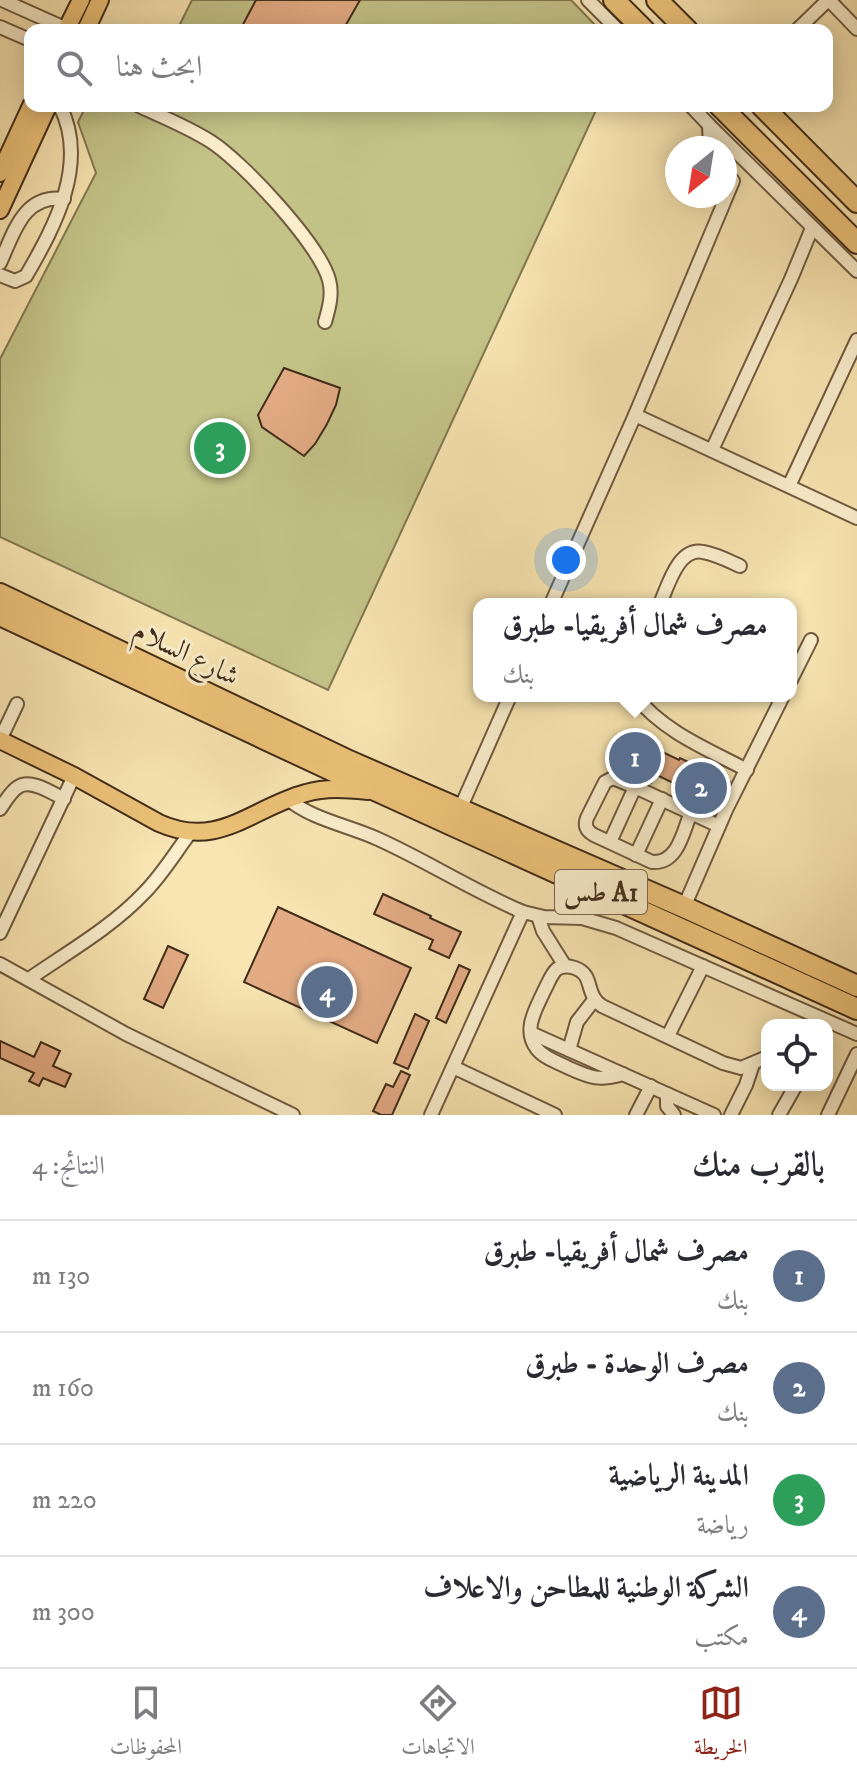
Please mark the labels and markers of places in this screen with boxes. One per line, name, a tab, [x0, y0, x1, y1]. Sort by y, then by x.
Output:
pin: 3	[194, 418, 246, 478]
pin: 1	[609, 728, 661, 788]
pin: 2	[675, 758, 727, 818]
pin: 4	[301, 962, 353, 1022]

